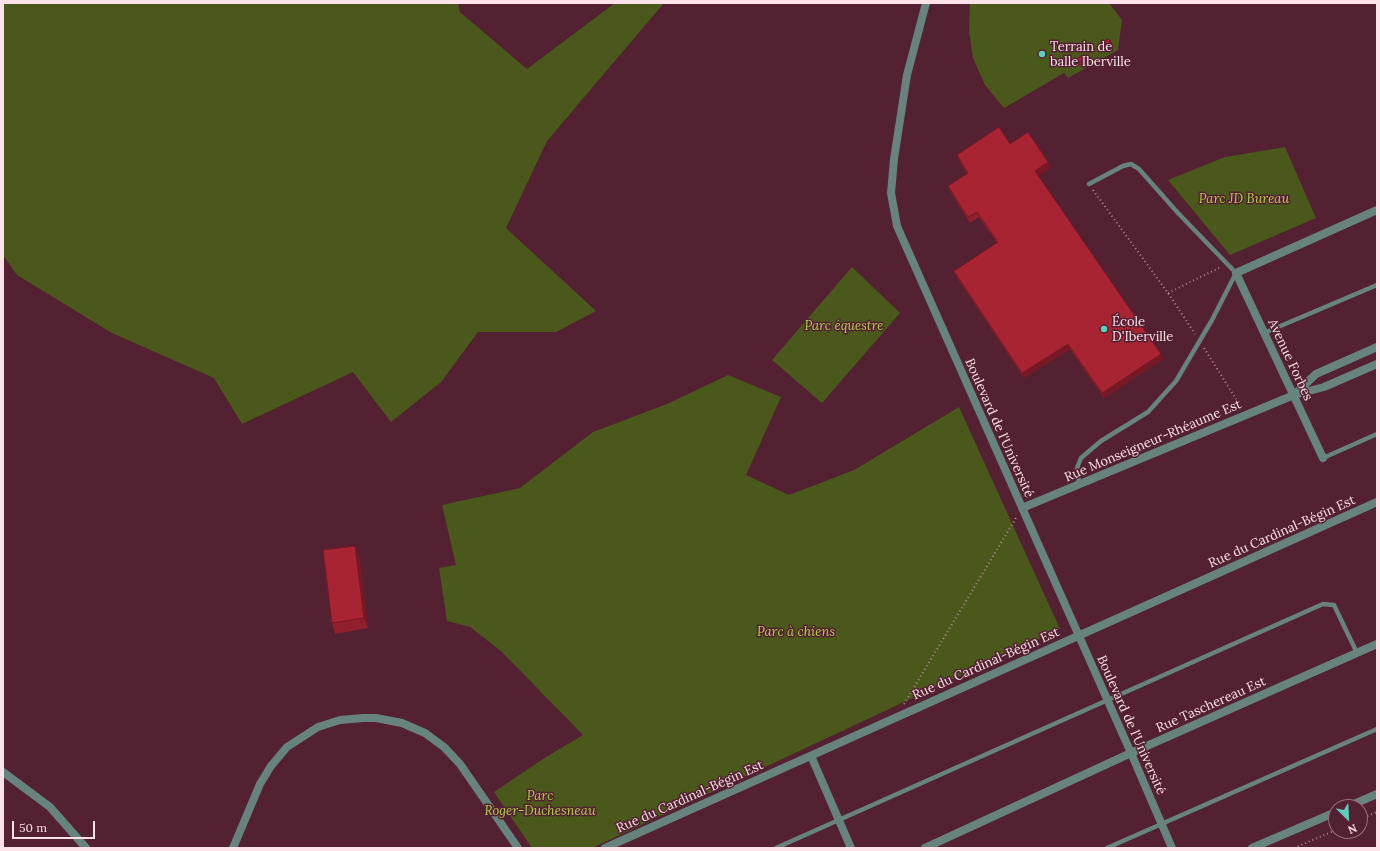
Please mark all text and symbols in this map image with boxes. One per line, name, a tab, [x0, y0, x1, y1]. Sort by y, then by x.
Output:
place label: Terrain de balle Iberville	[1050, 39, 1131, 70]
marker: Terrain de balle Iberville	[1037, 49, 1047, 59]
park label: Parc JD Bureau	[1199, 191, 1289, 207]
place label: École D'Iberville	[1112, 314, 1173, 345]
street label: Avenue Forbes	[1264, 317, 1316, 403]
park label: Parc équestre	[804, 318, 884, 334]
marker: École D'Iberville	[1099, 324, 1109, 334]
street label: Boulevard de l'Université	[961, 356, 1037, 500]
street label: Rue Monseigneur-Rhéaume Est	[1062, 397, 1244, 485]
street label: Rue du Cardinal-Bégin Est	[1206, 493, 1358, 571]
park label: Parc à chiens	[757, 624, 835, 640]
street label: Rue du Cardinal-Bégin Est	[910, 625, 1062, 703]
street label: Boulevard de l'Université	[1093, 653, 1169, 797]
street label: Rue Taschereau Est	[1154, 674, 1268, 736]
street label: Rue du Cardinal-Bégin Est	[614, 758, 766, 836]
park label: Parc Roger-Duchesneau	[484, 788, 596, 819]
north arrow	[1328, 799, 1368, 839]
scale bar	[14, 813, 97, 839]
text: 50 m	[19, 820, 47, 835]
text: N	[1346, 821, 1359, 837]

